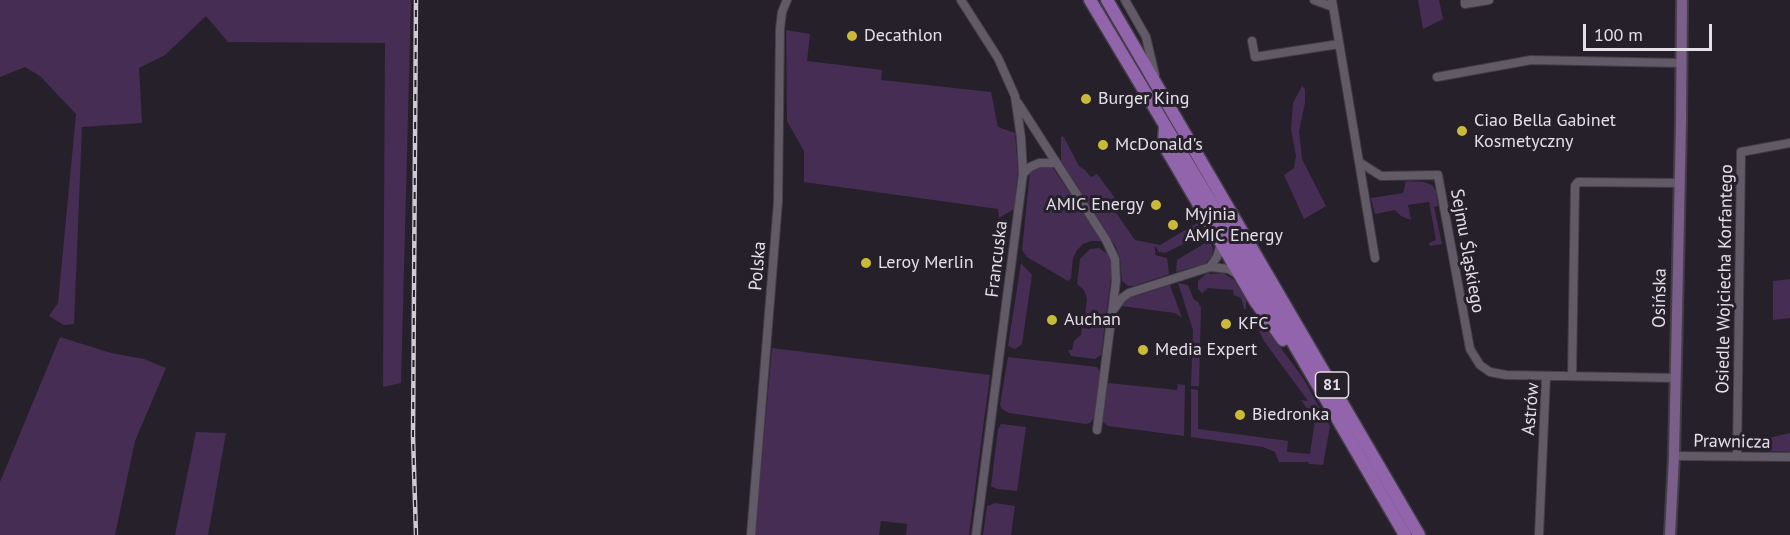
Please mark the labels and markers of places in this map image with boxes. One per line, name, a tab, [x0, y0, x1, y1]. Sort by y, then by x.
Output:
place label: Decathlon	[864, 25, 942, 47]
marker: Decathlon	[845, 29, 859, 43]
place label: Burger King	[1098, 88, 1189, 110]
marker: Burger King	[1079, 92, 1093, 106]
place label: Ciao Bella Gabinet Kosmetyczny	[1474, 110, 1616, 152]
marker: Ciao Bella Gabinet Kosmetyczny	[1455, 124, 1469, 138]
place label: McDonald's	[1115, 134, 1203, 156]
marker: McDonald's	[1096, 138, 1110, 152]
place label: AMIC Energy	[1046, 194, 1144, 216]
marker: AMIC Energy	[1149, 198, 1163, 212]
place label: Myjnia AMIC Energy	[1185, 204, 1283, 246]
marker: Myjnia AMIC Energy	[1166, 218, 1180, 232]
place label: Leroy Merlin	[878, 252, 974, 274]
marker: Leroy Merlin	[859, 256, 873, 270]
place label: Auchan	[1064, 309, 1121, 331]
marker: Auchan	[1045, 313, 1059, 327]
place label: KFC	[1238, 313, 1269, 335]
marker: KFC	[1219, 317, 1233, 331]
place label: Media Expert	[1155, 339, 1257, 361]
marker: Media Expert	[1136, 343, 1150, 357]
place label: Biedronka	[1252, 404, 1329, 426]
marker: Biedronka	[1233, 408, 1247, 422]

